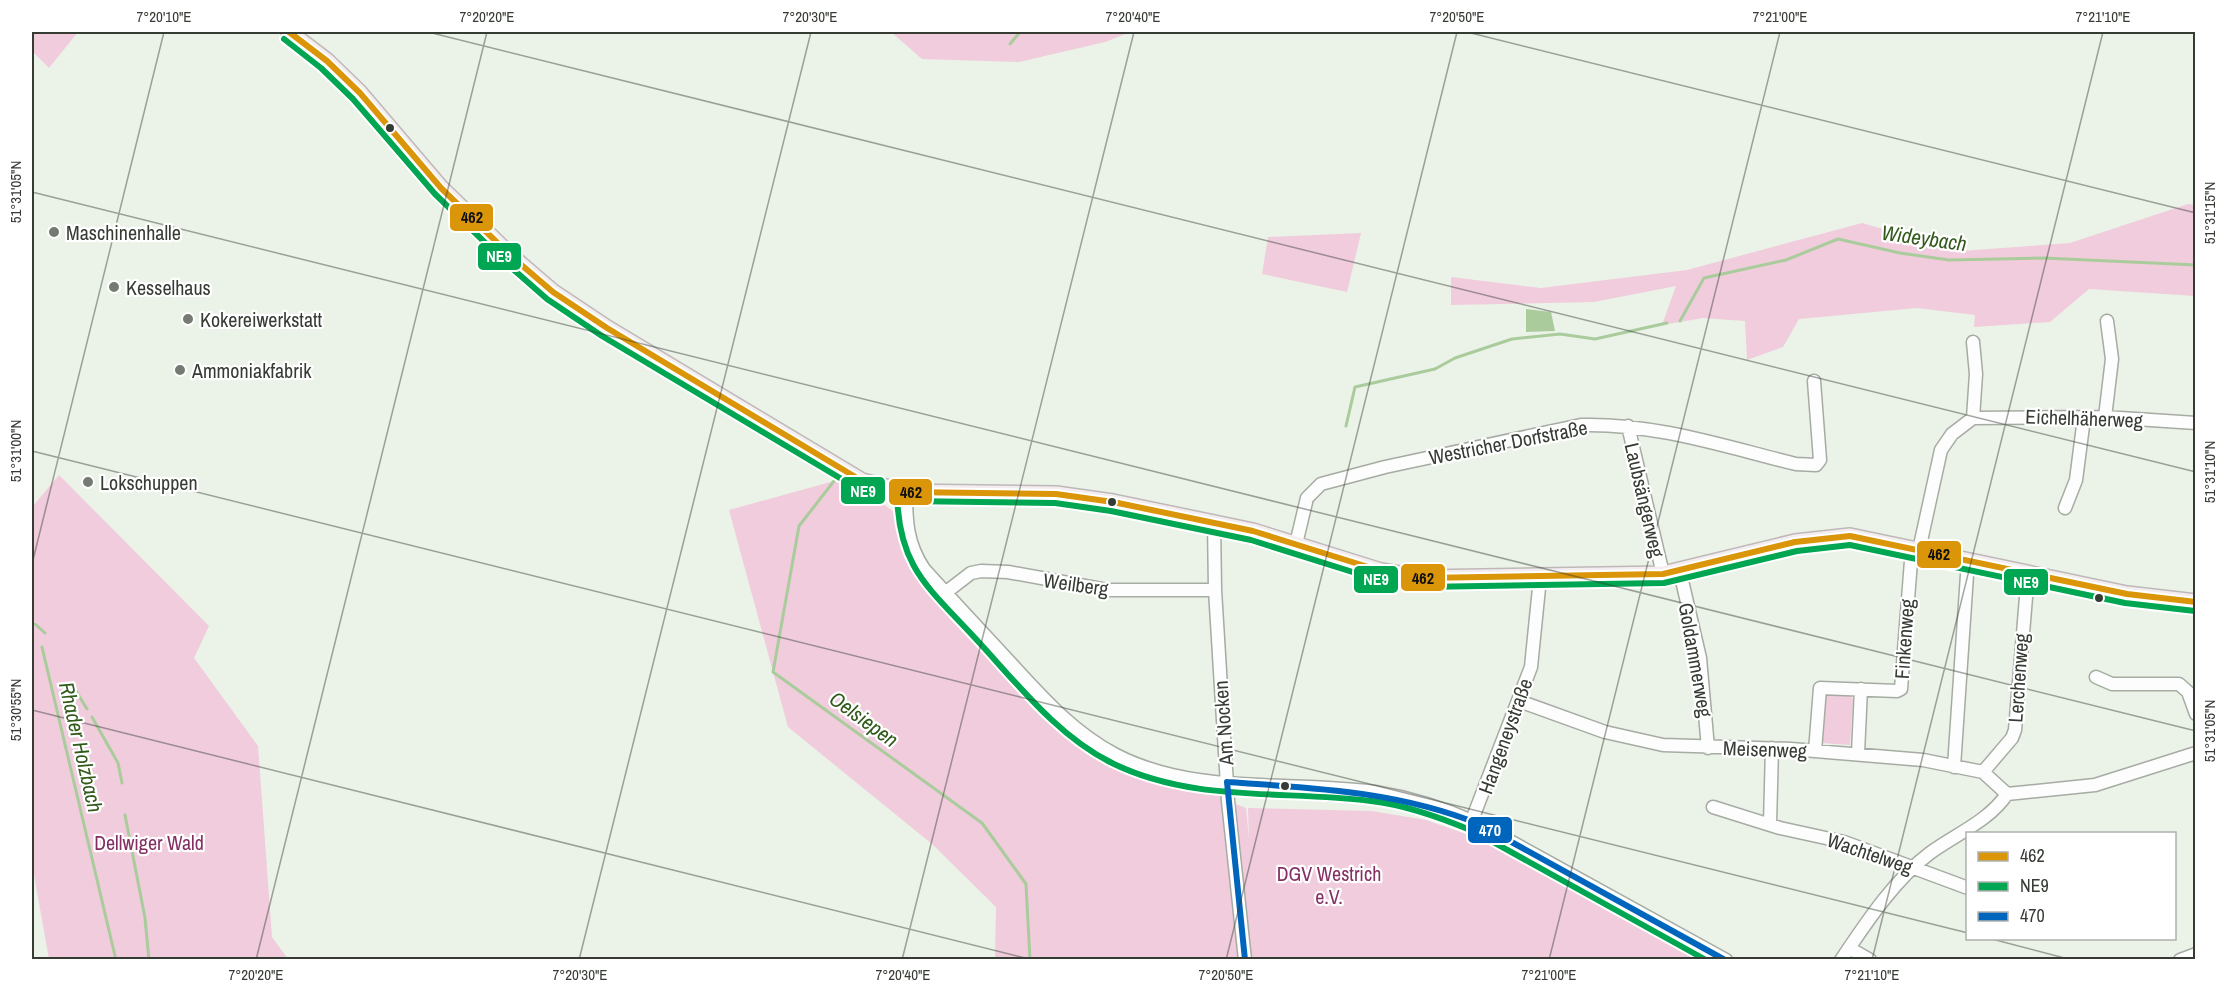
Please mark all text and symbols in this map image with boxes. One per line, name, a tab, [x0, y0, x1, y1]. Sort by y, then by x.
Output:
text: 7°20'10"E	[136, 6, 192, 27]
text: 7°20'20"E	[459, 6, 515, 27]
text: 7°20'30"E	[782, 6, 838, 27]
text: 7°20'40"E	[1105, 6, 1161, 27]
text: 7°20'50"E	[1429, 6, 1485, 27]
text: 7°21'00"E	[1752, 6, 1808, 27]
text: 7°21'10"E	[2075, 6, 2131, 27]
unlabelled marker	[384, 122, 396, 134]
text: 51°31'05"N	[5, 161, 26, 223]
text: 51°31'15"N	[2199, 182, 2220, 244]
line badge: 462	[449, 203, 494, 232]
text: 462	[461, 206, 483, 228]
water label: Wideybach	[1880, 218, 1968, 258]
place label: Maschinenhalle	[66, 219, 181, 246]
marker: Maschinenhalle	[47, 225, 61, 239]
line badge: NE9	[477, 242, 522, 271]
text: NE9	[486, 245, 512, 267]
place label: Kesselhaus	[126, 274, 211, 301]
marker: Kesselhaus	[107, 280, 121, 294]
place label: Kokereiwerkstatt	[200, 306, 323, 333]
marker: Kokereiwerkstatt	[181, 312, 195, 326]
place label: Ammoniakfabrik	[191, 357, 312, 384]
marker: Ammoniakfabrik	[173, 363, 187, 377]
street label: Eichelhäherweg	[2025, 402, 2143, 434]
street label: Westricher Dorfstraße	[1426, 413, 1590, 471]
text: 51°31'00"N	[5, 420, 26, 482]
street label: Laubsängerweg	[1619, 440, 1671, 560]
text: 51°31'10"N	[2199, 441, 2220, 503]
place label: Lokschuppen	[100, 469, 198, 496]
marker: Lokschuppen	[81, 475, 95, 489]
line badge: NE9	[840, 476, 886, 505]
line badge: 462	[888, 478, 933, 506]
text: NE9	[850, 480, 876, 502]
text: 462	[900, 481, 922, 503]
unlabelled marker	[1106, 496, 1118, 508]
line badge: 462	[1916, 540, 1962, 569]
text: 462	[1928, 543, 1950, 565]
line badge: 462	[1400, 563, 1446, 592]
line badge: NE9	[1353, 565, 1399, 594]
street label: Weilberg	[1042, 566, 1110, 602]
text: 462	[1412, 567, 1434, 589]
text: NE9	[1363, 568, 1389, 590]
line badge: NE9	[2003, 568, 2049, 596]
text: NE9	[2013, 571, 2039, 593]
unlabelled marker	[2093, 592, 2105, 604]
street label: Finkenweg	[1888, 598, 1920, 680]
street label: Goldammerweg	[1673, 601, 1719, 719]
street label: Lerchenweg	[2001, 632, 2035, 724]
street label: Hangeneystraße	[1472, 674, 1538, 798]
text: 51°30'55"N	[5, 679, 26, 741]
water label: Rhader Holzbach	[52, 679, 110, 815]
street label: Am Nocken	[1207, 680, 1239, 767]
water label: Oelsiepen	[824, 684, 904, 754]
text: 51°31'05"N	[2199, 700, 2220, 762]
street label: Meisenweg	[1723, 734, 1807, 764]
unlabelled marker	[1279, 780, 1291, 792]
line badge: 470	[1467, 816, 1513, 844]
text: 470	[1479, 819, 1501, 841]
street label: Wachtelweg	[1824, 826, 1916, 880]
park label: Dellwiger Wald	[94, 829, 204, 856]
legend	[1966, 832, 2176, 940]
text: 462	[2020, 843, 2045, 868]
park label: DGV Westrich e.V.	[1277, 860, 1381, 910]
text: NE9	[2020, 873, 2049, 898]
text: 470	[2020, 903, 2045, 928]
text: 7°20'20"E	[228, 964, 284, 985]
text: 7°20'30"E	[552, 964, 608, 985]
text: 7°20'40"E	[875, 964, 931, 985]
text: 7°20'50"E	[1198, 964, 1254, 985]
text: 7°21'00"E	[1521, 964, 1577, 985]
text: 7°21'10"E	[1844, 964, 1900, 985]

